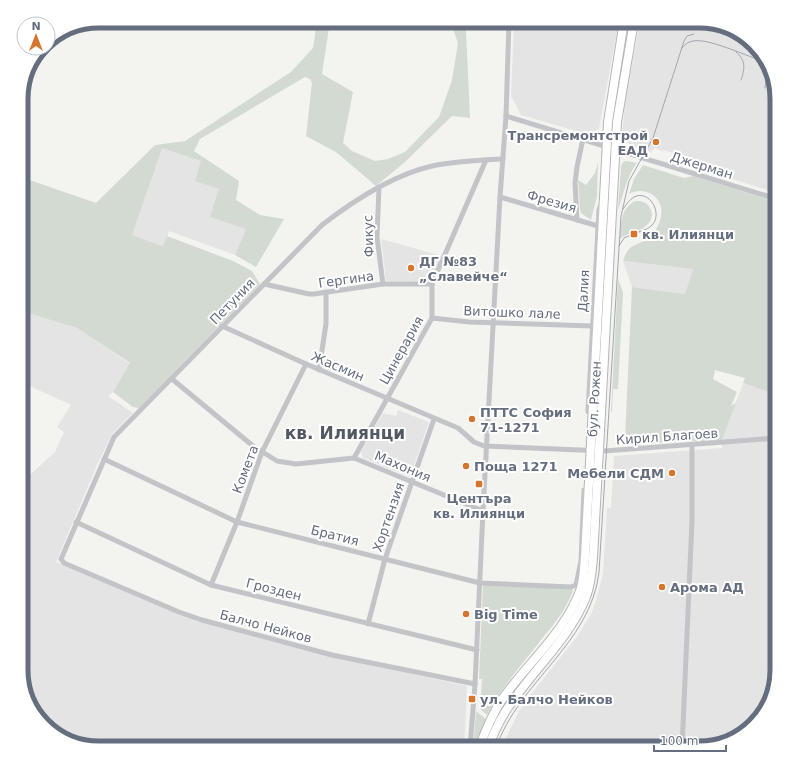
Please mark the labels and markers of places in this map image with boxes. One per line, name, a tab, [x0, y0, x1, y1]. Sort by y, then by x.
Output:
place label: Трансремонтстрой ЕАД	[508, 128, 648, 158]
marker: Трансремонтстрой ЕАД	[651, 137, 661, 147]
place label: кв. Илиянци	[642, 227, 734, 242]
marker: кв. Илиянци	[629, 229, 639, 239]
place label: ДГ №83 „Славейче“	[419, 254, 508, 284]
marker: ДГ №83 „Славейче“	[406, 263, 416, 273]
place label: ПТТС София 71-1271	[480, 405, 572, 435]
marker: ПТТС София 71-1271	[467, 414, 477, 424]
place label: Поща 1271	[474, 459, 558, 474]
marker: Поща 1271	[461, 461, 471, 471]
place label: Мебели СДМ	[567, 466, 664, 481]
marker: Мебели СДМ	[667, 468, 677, 478]
marker: Центъра кв. Илиянци	[474, 479, 484, 489]
place label: Центъра кв. Илиянци	[433, 491, 525, 521]
place label: Арома АД	[670, 580, 744, 595]
marker: Арома АД	[657, 582, 667, 592]
place label: Big Time	[474, 607, 538, 622]
marker: Big Time	[461, 609, 471, 619]
place label: ул. Балчо Нейков	[480, 692, 613, 707]
marker: ул. Балчо Нейков	[467, 694, 477, 704]

